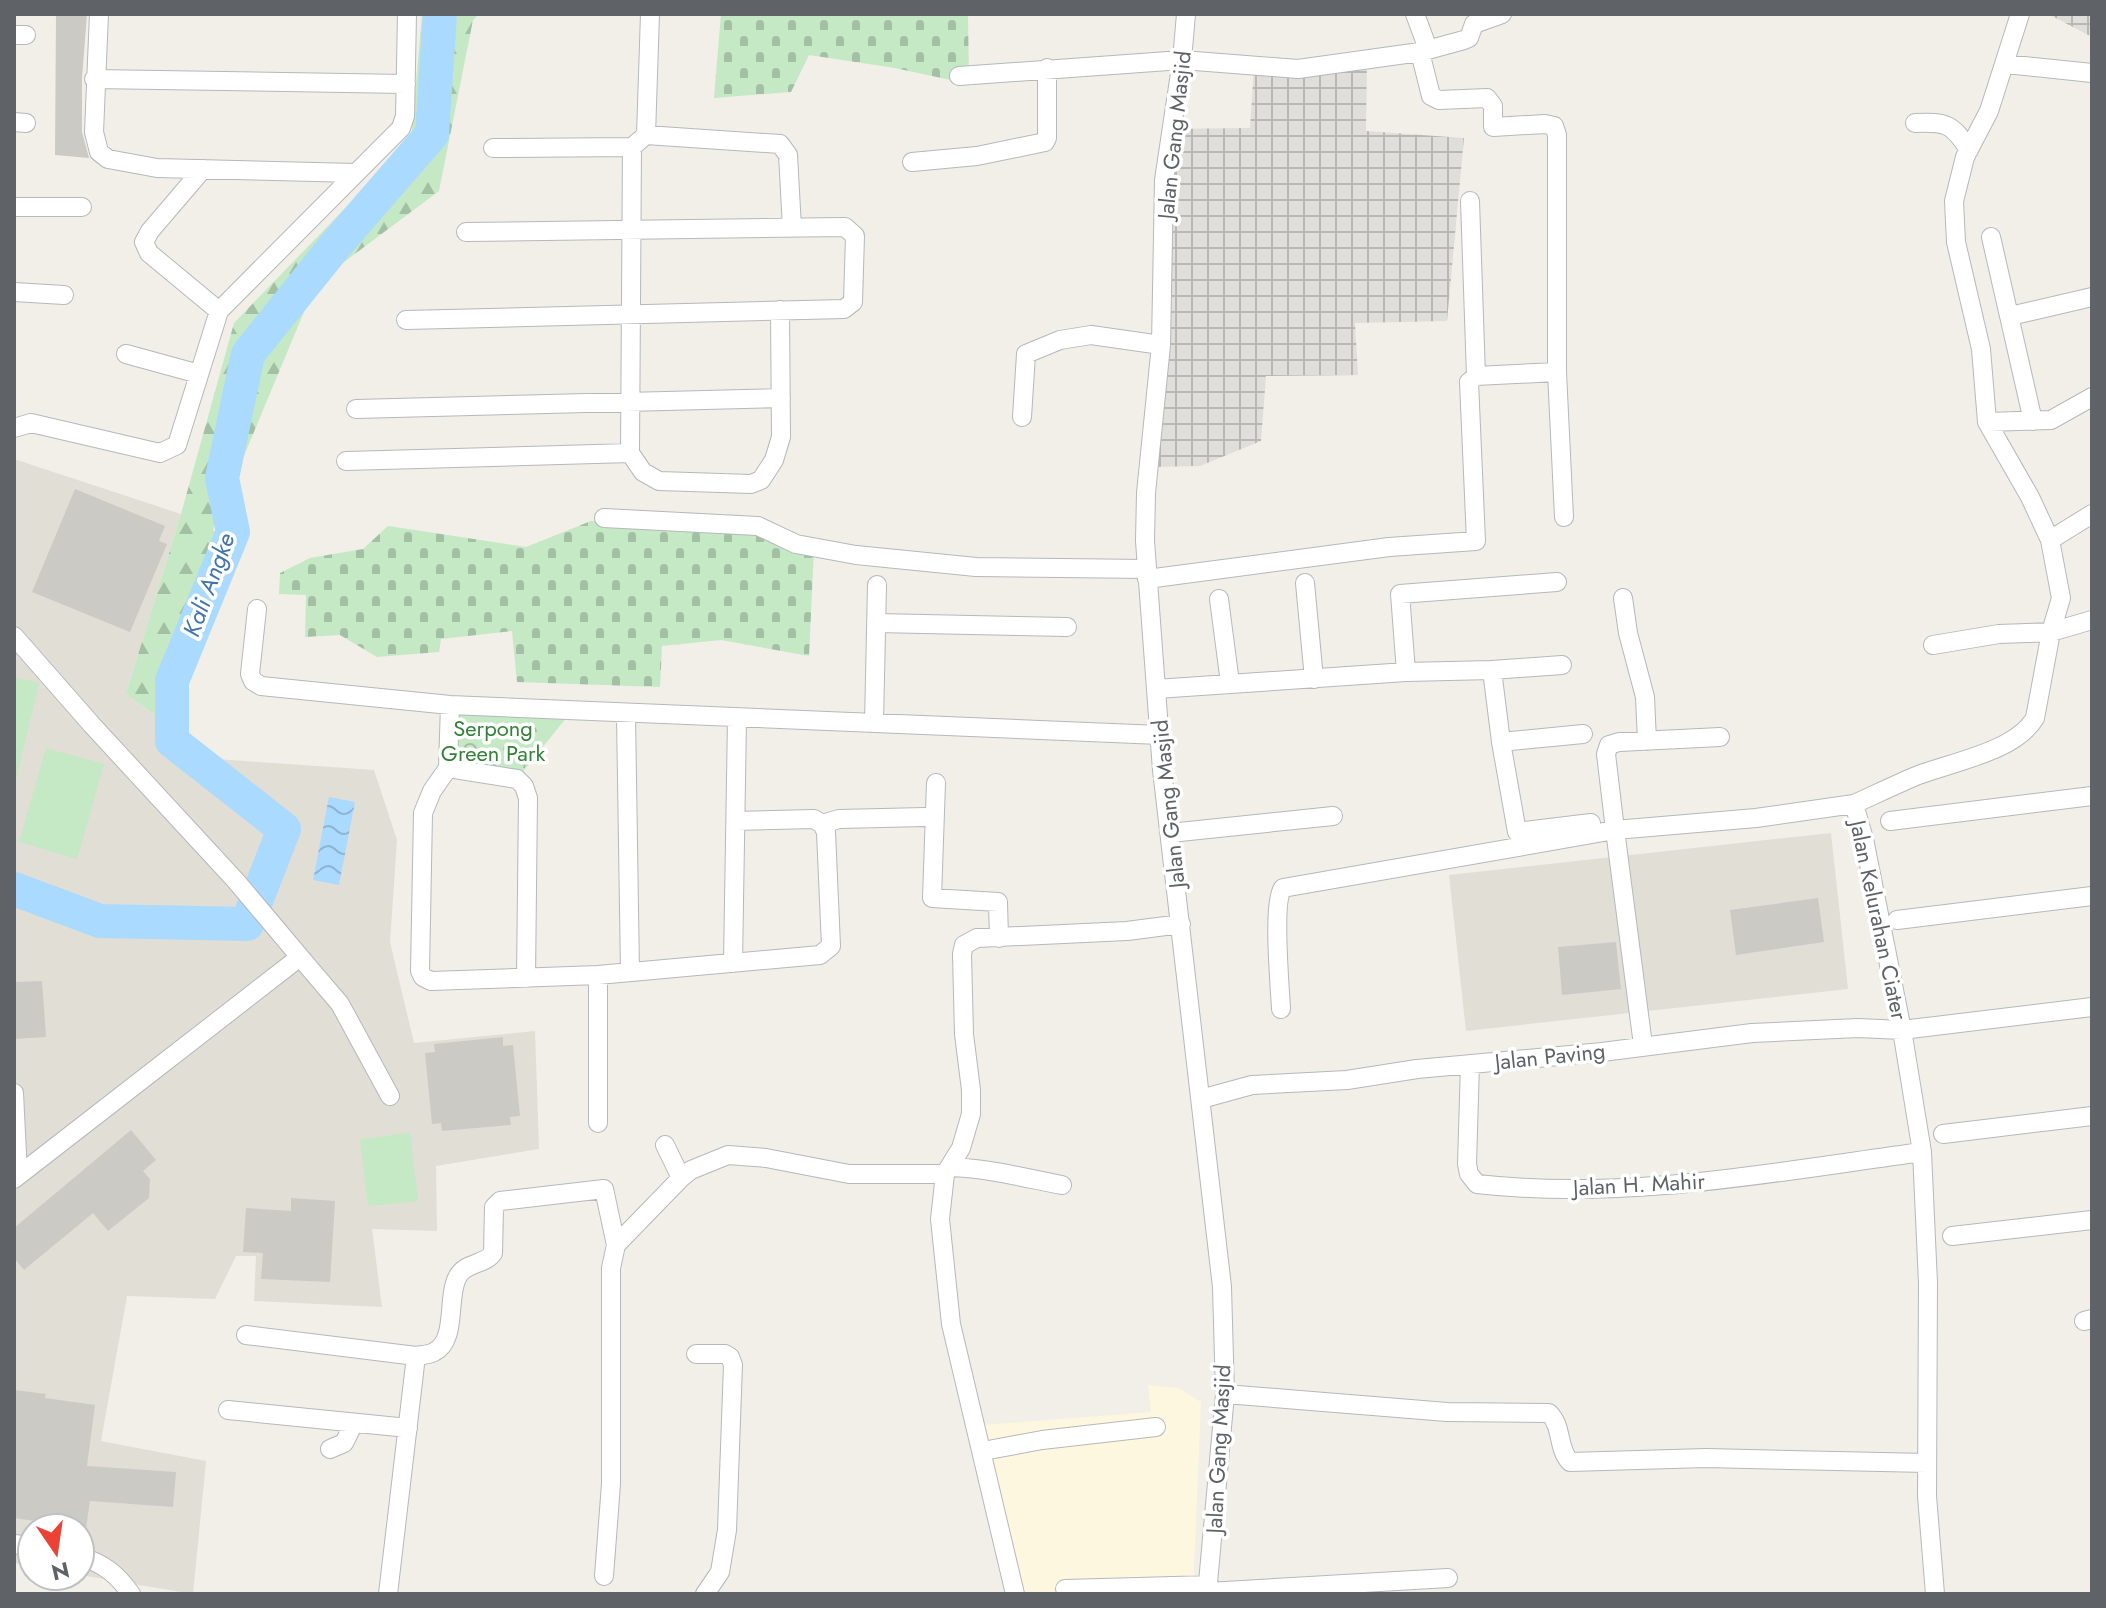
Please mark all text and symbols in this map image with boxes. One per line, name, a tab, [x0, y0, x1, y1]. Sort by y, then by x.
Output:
street label: Jalan Gang Masjid	[1149, 49, 1199, 224]
water label: Kali Angke	[174, 528, 243, 641]
park label: Serpong Green Park	[441, 712, 545, 769]
street label: Jalan Gang Masjid	[1143, 718, 1193, 893]
street label: Jalan Kelurahan Ciater	[1842, 814, 1916, 1023]
street label: Jalan Paving	[1490, 1034, 1607, 1078]
street label: Jalan H. Mahir	[1569, 1165, 1706, 1204]
street label: Jalan Gang Masjid	[1197, 1364, 1238, 1537]
north arrow	[16, 1512, 96, 1592]
text: N	[48, 1554, 73, 1589]

